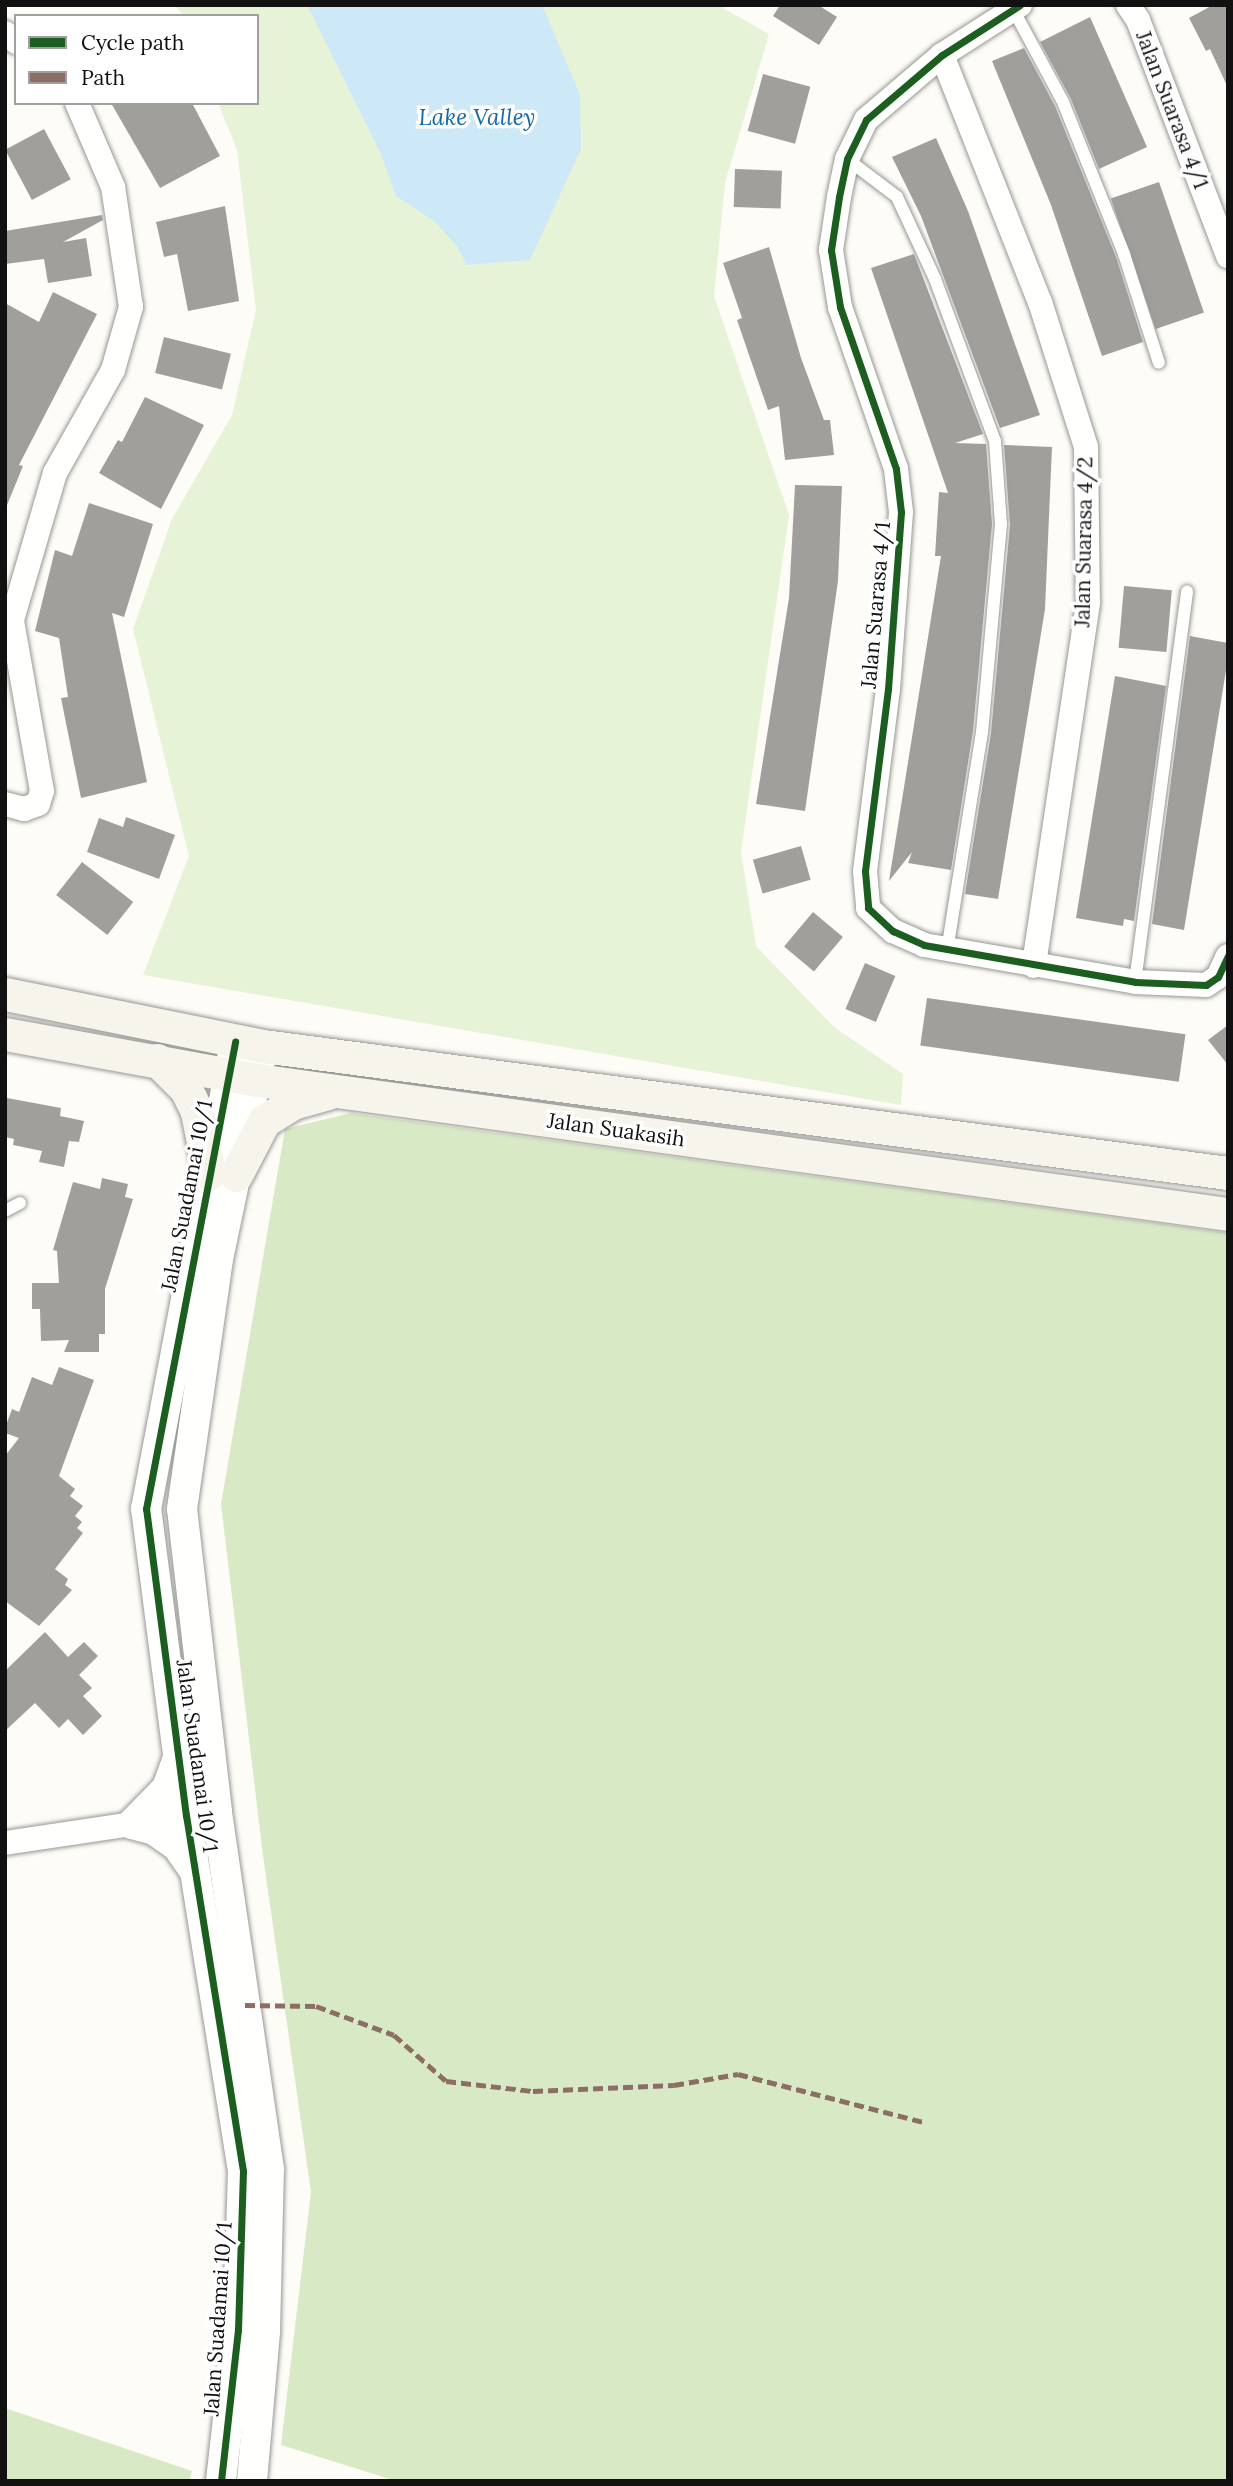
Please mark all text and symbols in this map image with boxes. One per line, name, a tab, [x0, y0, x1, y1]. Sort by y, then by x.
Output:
legend	[14, 14, 259, 105]
street label: Jalan Suarasa 4/1	[1130, 27, 1214, 193]
text: Cycle path	[81, 29, 184, 56]
text: Path	[81, 64, 125, 91]
water label: Lake Valley	[419, 103, 535, 131]
street label: Jalan Suarasa 4/2	[1070, 456, 1098, 628]
street label: Jalan Suarasa 4/1	[856, 521, 896, 689]
street label: Jalan Suadamai 10/1	[156, 1098, 218, 1294]
street label: Jalan Suakasih	[546, 1108, 686, 1152]
street label: Jalan Suadamai 10/1	[171, 1658, 223, 1854]
street label: Jalan Suadamai 10/1	[199, 2221, 237, 2417]

